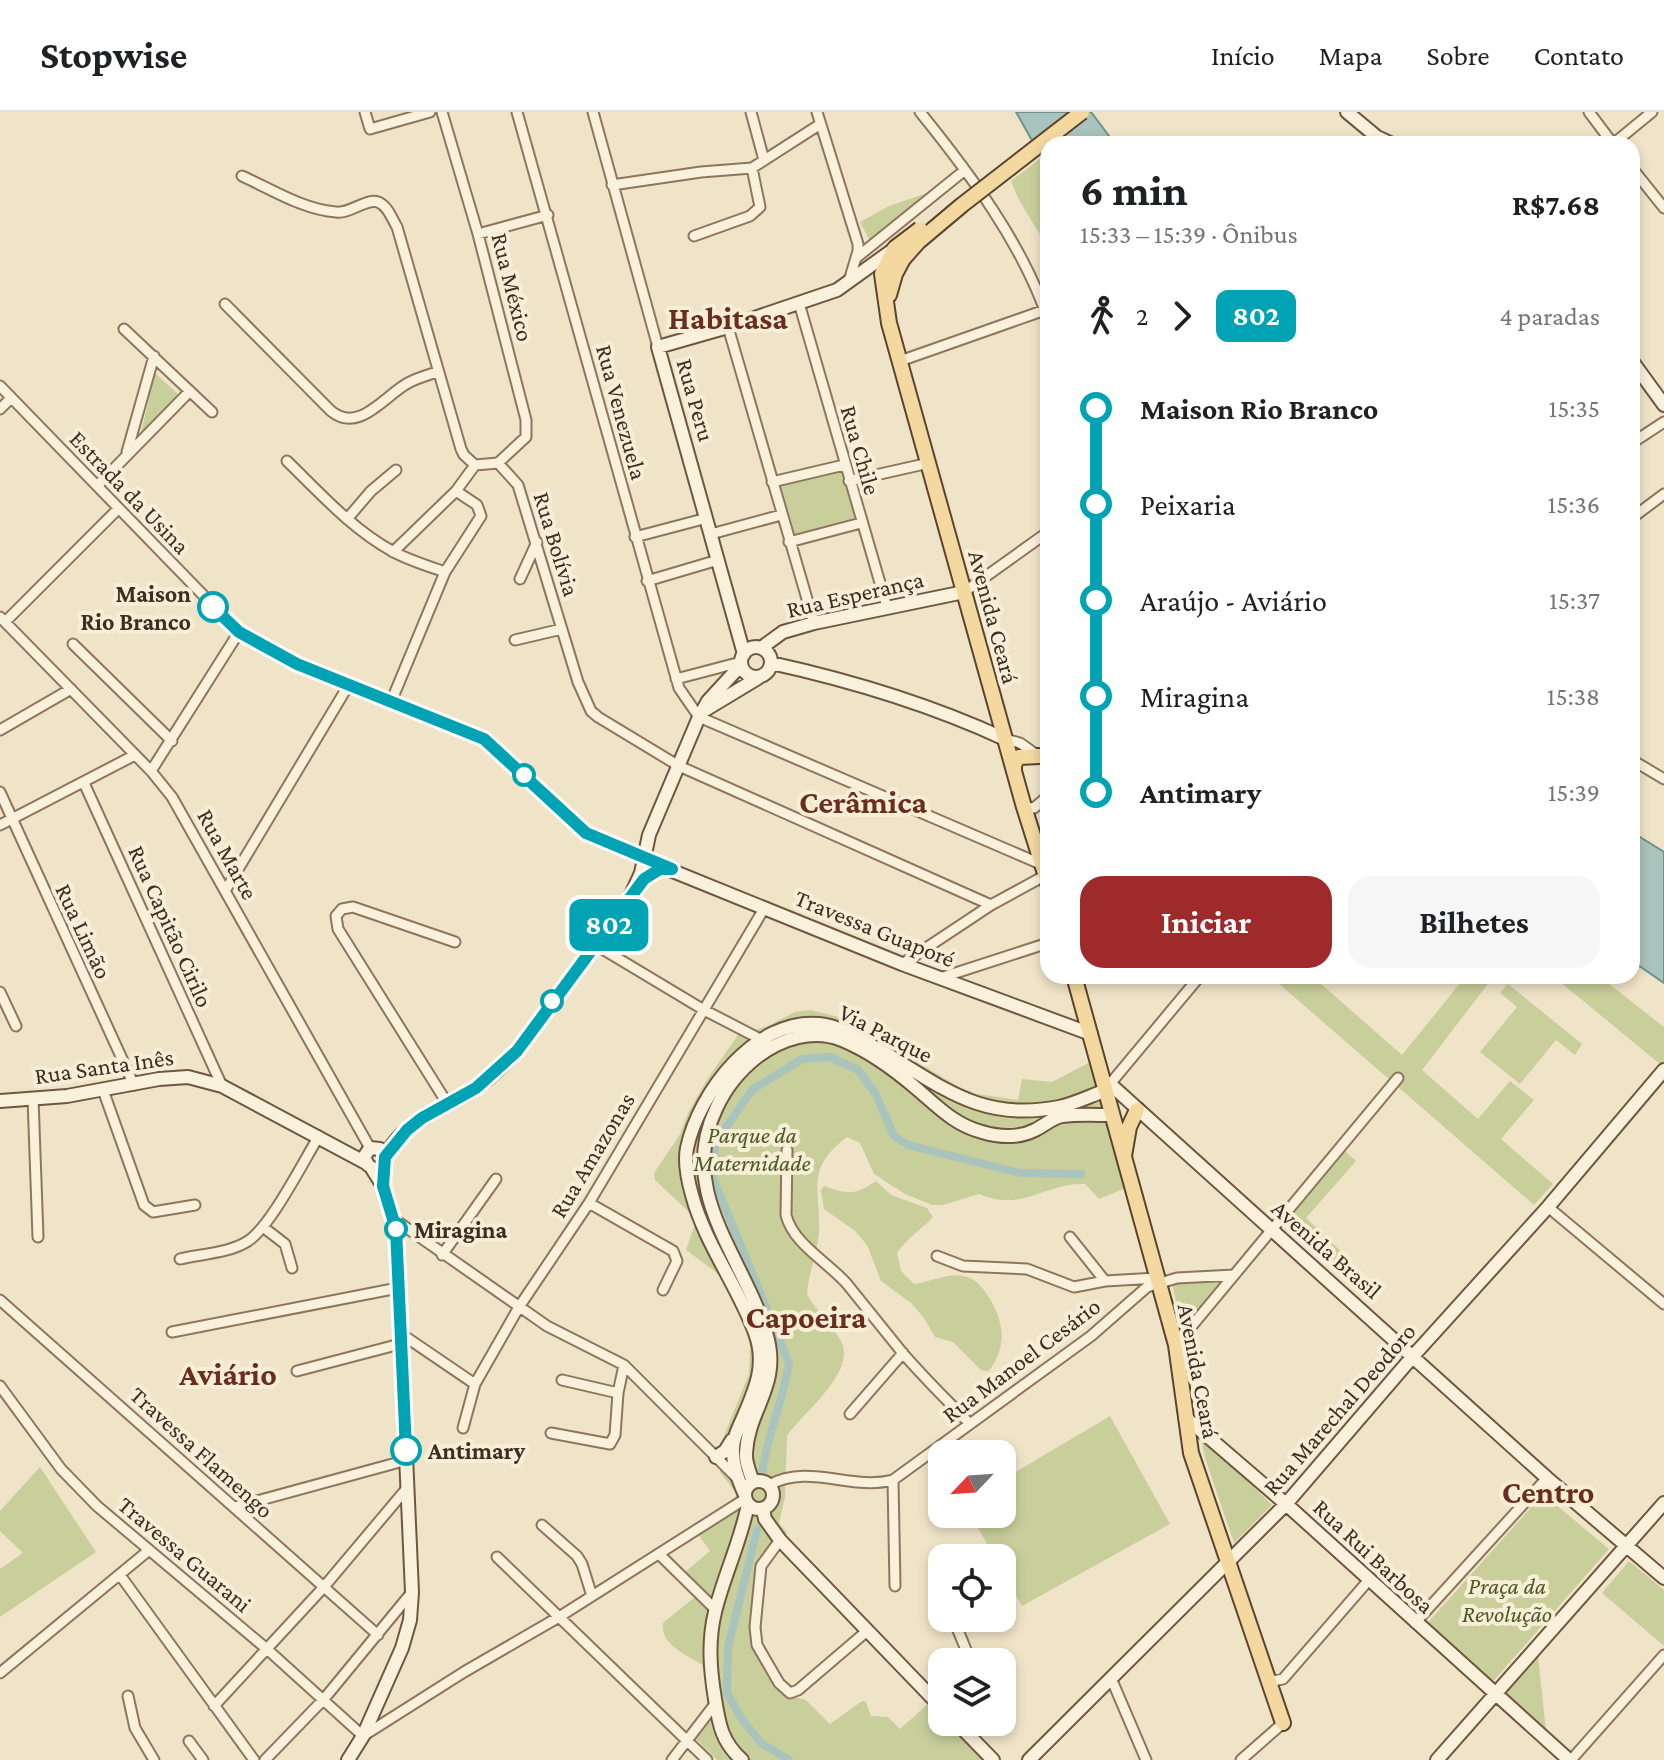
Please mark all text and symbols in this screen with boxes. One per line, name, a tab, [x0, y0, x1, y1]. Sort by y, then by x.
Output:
text: Stopwise	[40, 34, 187, 76]
text: Início	[1211, 40, 1275, 71]
text: Mapa	[1319, 40, 1383, 71]
text: Sobre	[1427, 40, 1490, 71]
text: Contato	[1534, 40, 1624, 71]
text: 6 min	[1080, 166, 1188, 214]
text: R$7.68	[1512, 188, 1600, 221]
text: 15:33 – 15:39 · Ônibus	[1080, 220, 1298, 249]
street label: Rua México	[486, 230, 540, 344]
icon: walk	[1080, 294, 1124, 338]
icon: forward	[1160, 294, 1204, 338]
district label: Habitasa	[668, 300, 788, 336]
text: 802	[1232, 300, 1280, 331]
text: 2	[1136, 302, 1148, 331]
text: 4 paradas	[1499, 302, 1600, 331]
street label: Rua Venezuela	[591, 341, 653, 483]
street label: Rua Peru	[671, 356, 721, 445]
text: Maison Rio Branco	[1140, 392, 1378, 425]
text: 15:35	[1549, 394, 1600, 423]
street label: Rua Chile	[835, 402, 887, 498]
street label: Estrada da Usina	[64, 425, 196, 559]
text: Peixaria	[1140, 488, 1236, 521]
street label: Rua Bolívia	[528, 489, 586, 599]
text: 15:36	[1548, 490, 1600, 519]
street label: Avenida Ceará	[963, 547, 1025, 687]
street label: Rua Esperança	[784, 565, 926, 623]
place label: Maison Rio Branco	[80, 580, 191, 635]
text: Araújo - Aviário	[1140, 584, 1327, 617]
text: 15:37	[1549, 586, 1600, 615]
marker: Maison Rio Branco	[198, 592, 228, 622]
text: Miragina	[1140, 680, 1249, 713]
text: 15:38	[1547, 682, 1600, 711]
unlabelled marker	[513, 764, 535, 786]
text: Antimary	[1140, 776, 1261, 809]
text: 15:39	[1548, 778, 1600, 807]
district label: Cerâmica	[799, 784, 928, 820]
street label: Rua Marte	[192, 804, 264, 904]
street label: Rua Capitão Cirilo	[123, 841, 219, 1011]
button: Iniciar	[1080, 876, 1332, 968]
button: Bilhetes	[1348, 876, 1600, 968]
street label: Rua Limão	[50, 879, 118, 983]
street label: Travessa Guaporé	[791, 884, 959, 972]
line badge: 802	[563, 899, 655, 951]
text: 802	[585, 909, 633, 940]
unlabelled marker	[541, 990, 563, 1012]
street label: Via Parque	[835, 998, 937, 1068]
street label: Rua Santa Inês	[33, 1043, 175, 1089]
street label: Rua Amazonas	[544, 1088, 640, 1222]
park label: Parque da Maternidade	[692, 1121, 811, 1176]
street label: Avenida Brasil	[1267, 1194, 1387, 1304]
place label: Miragina	[414, 1216, 508, 1243]
marker: Miragina	[385, 1218, 407, 1240]
street label: Rua Manoel Cesário	[937, 1292, 1105, 1428]
district label: Capoeira	[745, 1299, 867, 1335]
street label: Avenida Ceará	[1173, 1301, 1225, 1441]
street label: Rua Marechal Deodoro	[1257, 1318, 1421, 1500]
district label: Aviário	[178, 1356, 277, 1392]
street label: Travessa Flamengo	[125, 1381, 279, 1523]
marker: Antimary	[391, 1435, 421, 1465]
place label: Antimary	[427, 1437, 525, 1464]
north arrow	[928, 1440, 1016, 1528]
map controls	[928, 1440, 1016, 1736]
district label: Centro	[1502, 1474, 1594, 1510]
street label: Travessa Guarani	[113, 1491, 257, 1617]
street label: Rua Rui Barbosa	[1308, 1493, 1440, 1619]
button: locate	[928, 1544, 1016, 1632]
park label: Praça da Revolução	[1462, 1572, 1552, 1627]
button: layers	[928, 1648, 1016, 1736]

